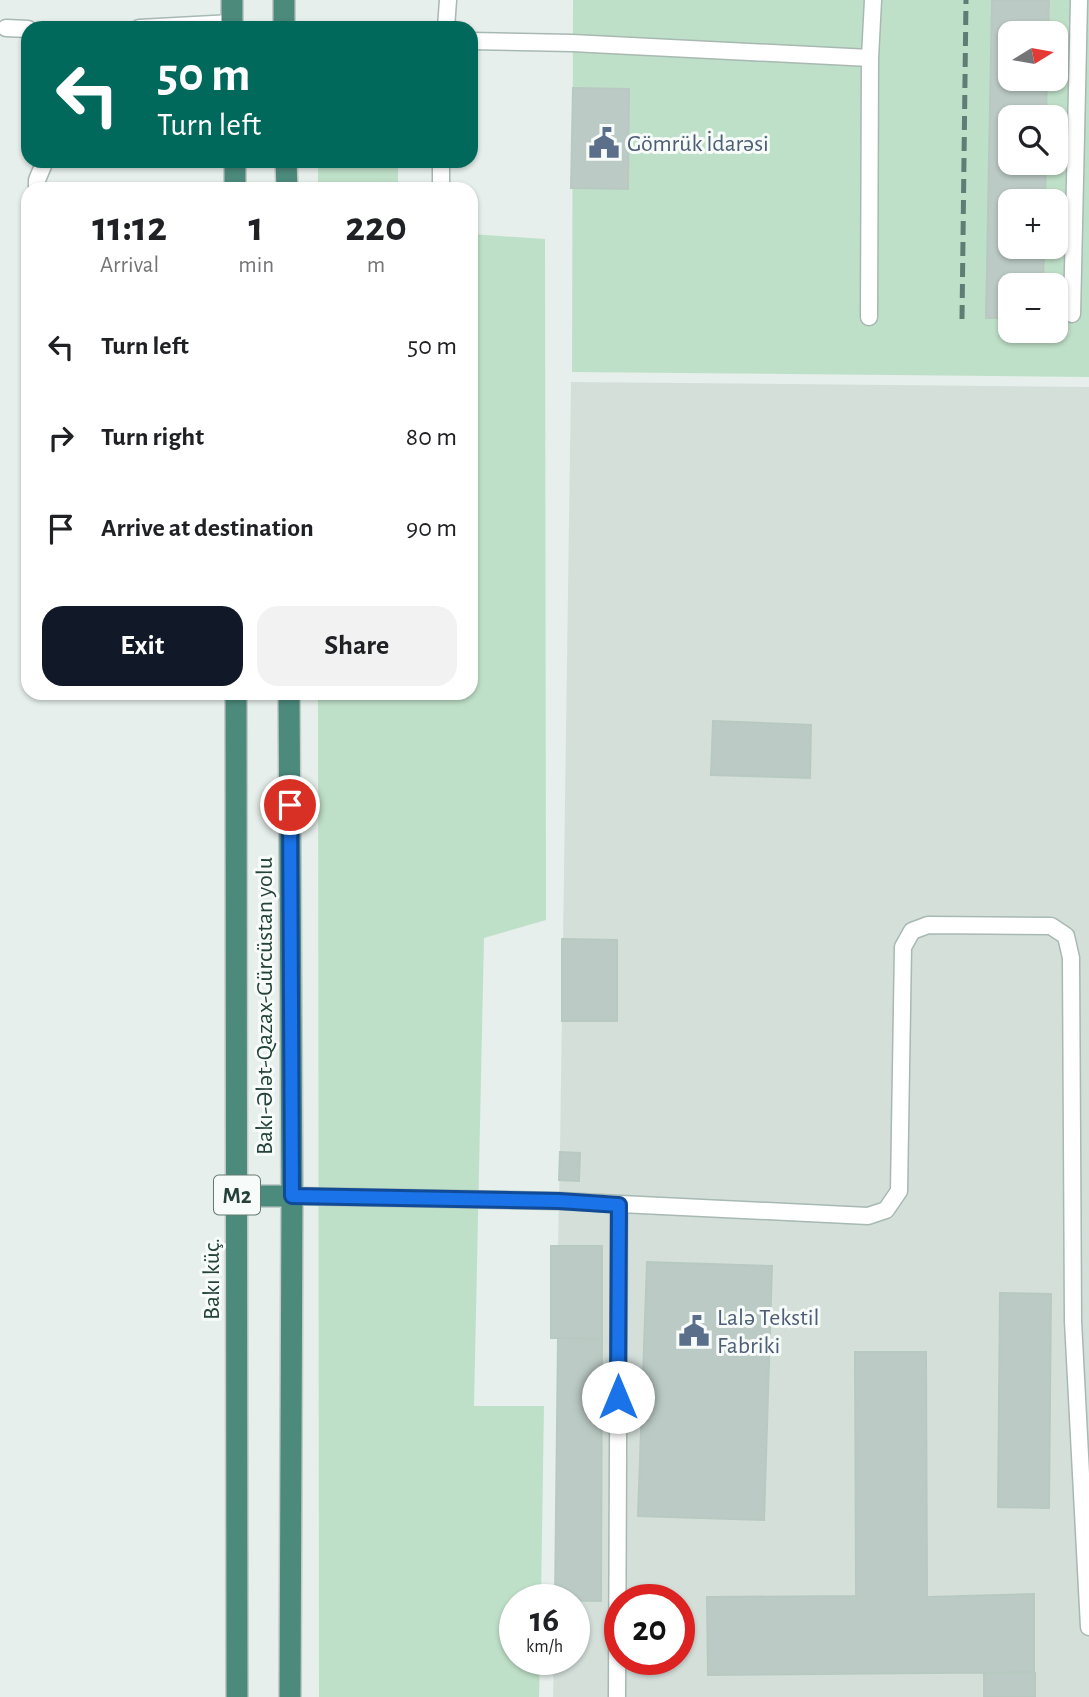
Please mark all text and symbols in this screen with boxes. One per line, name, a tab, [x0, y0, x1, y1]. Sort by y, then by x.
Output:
north arrow	[998, 21, 1068, 91]
map controls	[998, 21, 1068, 343]
icon: left	[42, 49, 133, 140]
text: 50 m	[157, 51, 251, 100]
button: search	[998, 105, 1068, 175]
text: Turn left	[157, 109, 261, 141]
public building icon: Gömrük İdarəsi	[587, 126, 621, 160]
place label: Gömrük İdarəsi	[627, 131, 769, 156]
button: +	[998, 189, 1068, 259]
text: 11:12	[92, 206, 167, 248]
text: 1	[249, 206, 264, 248]
text: 220	[345, 206, 407, 248]
text: Arrival	[100, 254, 159, 277]
text: min	[238, 254, 274, 277]
text: m	[367, 254, 385, 277]
button: −	[998, 273, 1068, 343]
icon: left	[42, 328, 80, 366]
text: Turn left	[101, 333, 189, 359]
text: 50 m	[407, 333, 457, 359]
icon: right	[42, 419, 80, 457]
text: Turn right	[101, 424, 204, 450]
text: 80 m	[406, 424, 457, 450]
icon: arrive	[42, 510, 80, 548]
text: Arrive at destination	[101, 515, 314, 541]
text: 90 m	[406, 515, 457, 541]
button: Exit	[42, 606, 243, 686]
button: Share	[257, 606, 457, 686]
pin	[260, 775, 320, 835]
icon: arrive	[271, 786, 309, 824]
street label: Bakı-Ələt-Qazax-Gürcüstan yolu	[253, 857, 277, 1155]
road number: M2	[214, 1176, 260, 1214]
street label: Bakı küç.	[200, 1238, 224, 1320]
place label: Lalə Tekstil Fabriki	[717, 1306, 819, 1358]
public building icon: Lalə Tekstil Fabriki	[677, 1314, 711, 1348]
position arrow	[581, 1360, 655, 1434]
speed limit sign: 20	[604, 1584, 695, 1675]
text: 16	[530, 1603, 559, 1638]
text: km/h	[526, 1638, 563, 1656]

